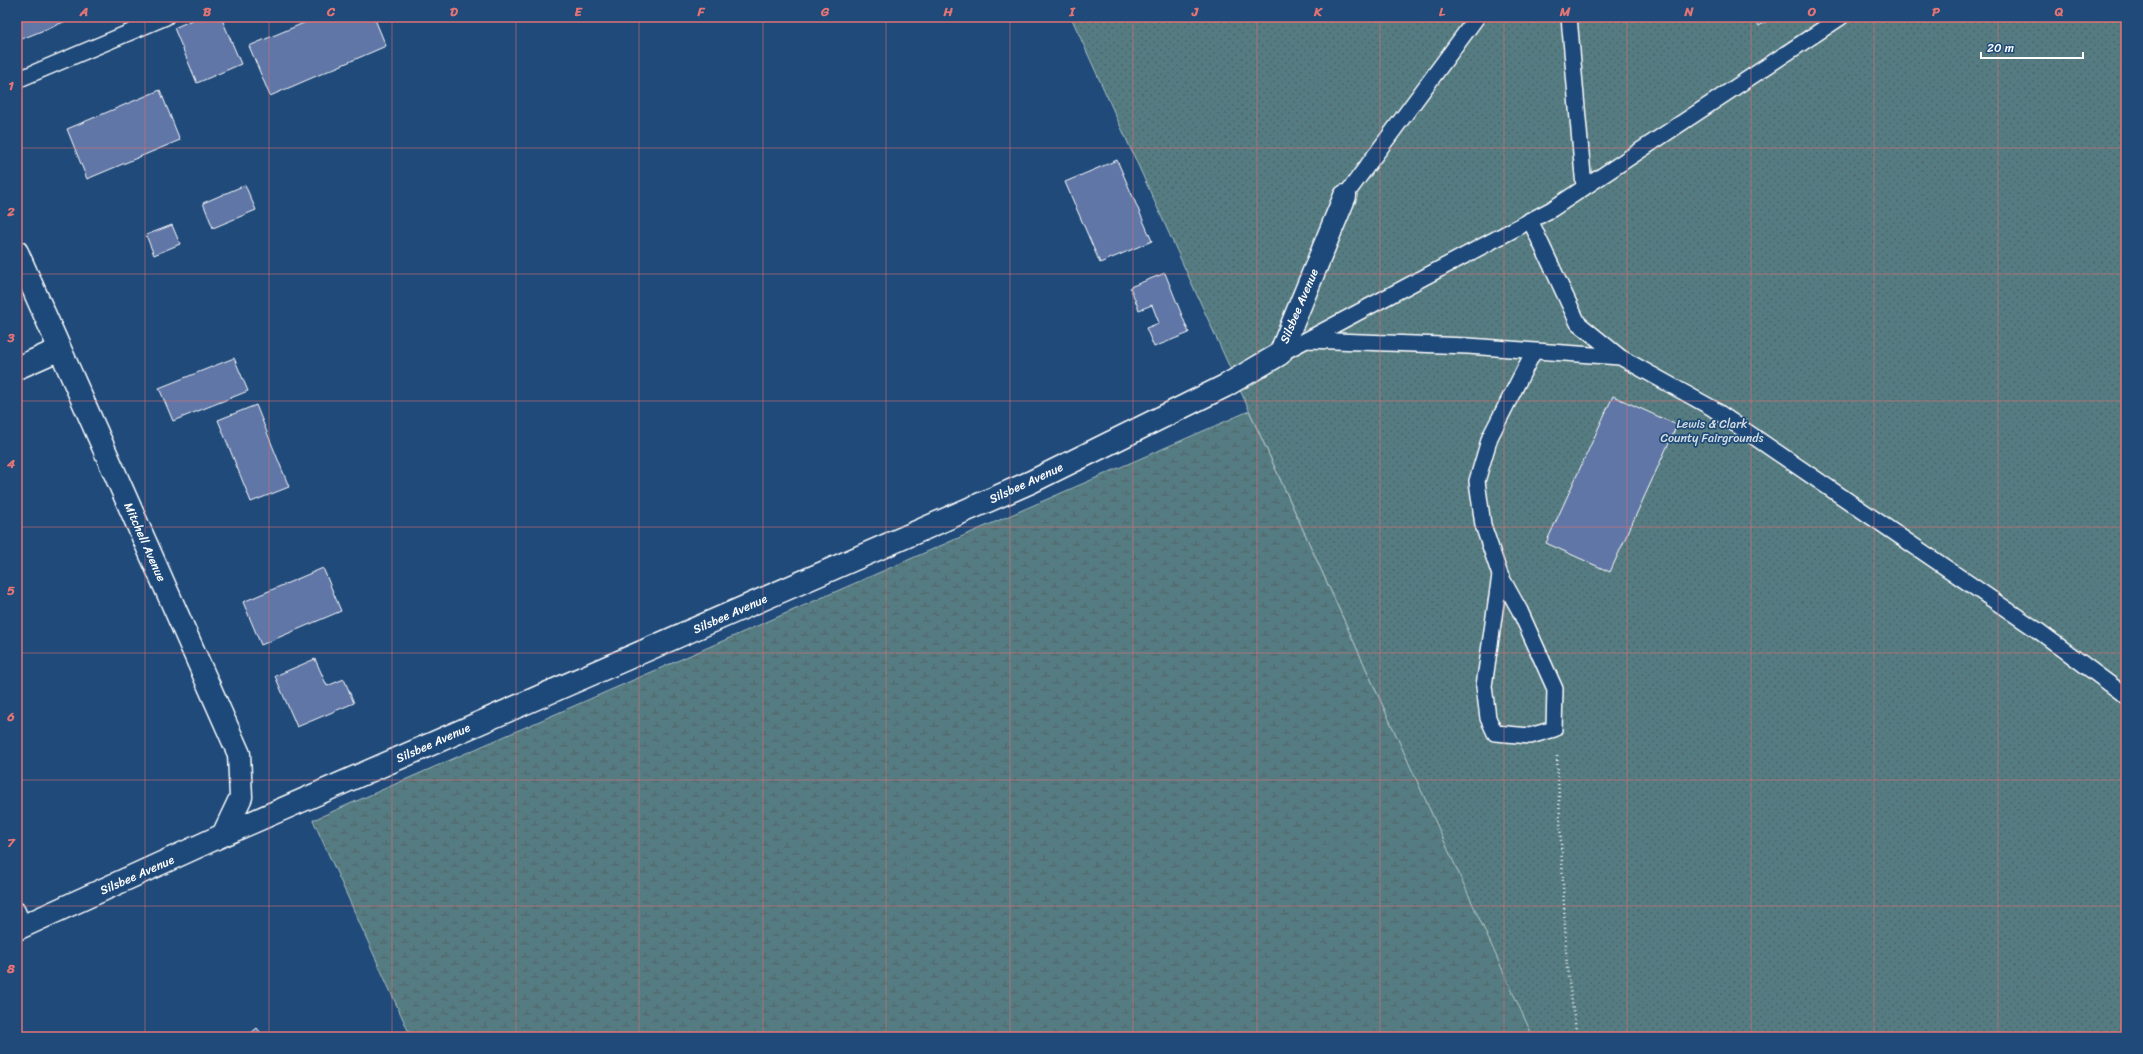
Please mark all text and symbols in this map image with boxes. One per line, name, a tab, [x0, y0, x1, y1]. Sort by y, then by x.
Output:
text: A	[79, 0, 88, 23]
text: B	[203, 0, 212, 23]
text: C	[326, 0, 336, 23]
text: D	[450, 0, 458, 23]
text: E	[574, 0, 583, 23]
text: F	[696, 0, 705, 23]
text: G	[820, 0, 830, 23]
text: H	[942, 0, 953, 23]
text: I	[1068, 0, 1076, 23]
text: J	[1191, 0, 1199, 23]
text: K	[1313, 0, 1323, 23]
text: L	[1439, 0, 1446, 23]
text: M	[1559, 0, 1571, 23]
text: N	[1683, 0, 1694, 23]
text: O	[1807, 0, 1817, 23]
text: P	[1932, 0, 1940, 23]
text: Q	[2054, 0, 2064, 23]
scale bar	[1981, 34, 2083, 60]
text: 20 m	[1987, 37, 2014, 59]
text: 1	[8, 74, 14, 97]
text: 2	[6, 200, 15, 223]
street label: Silsbee Avenue	[1273, 265, 1325, 347]
text: 3	[6, 326, 15, 349]
park label: Lewis & Clark County Fairgrounds	[1660, 413, 1764, 449]
text: 4	[6, 452, 16, 475]
street label: Silsbee Avenue	[985, 456, 1067, 510]
street label: Mitchell Avenue	[118, 499, 172, 585]
text: 5	[7, 579, 15, 602]
street label: Silsbee Avenue	[689, 588, 771, 640]
text: 6	[6, 705, 15, 728]
street label: Silsbee Avenue	[392, 717, 474, 769]
text: 7	[7, 831, 16, 854]
street label: Silsbee Avenue	[96, 849, 178, 901]
text: 8	[6, 957, 15, 980]

